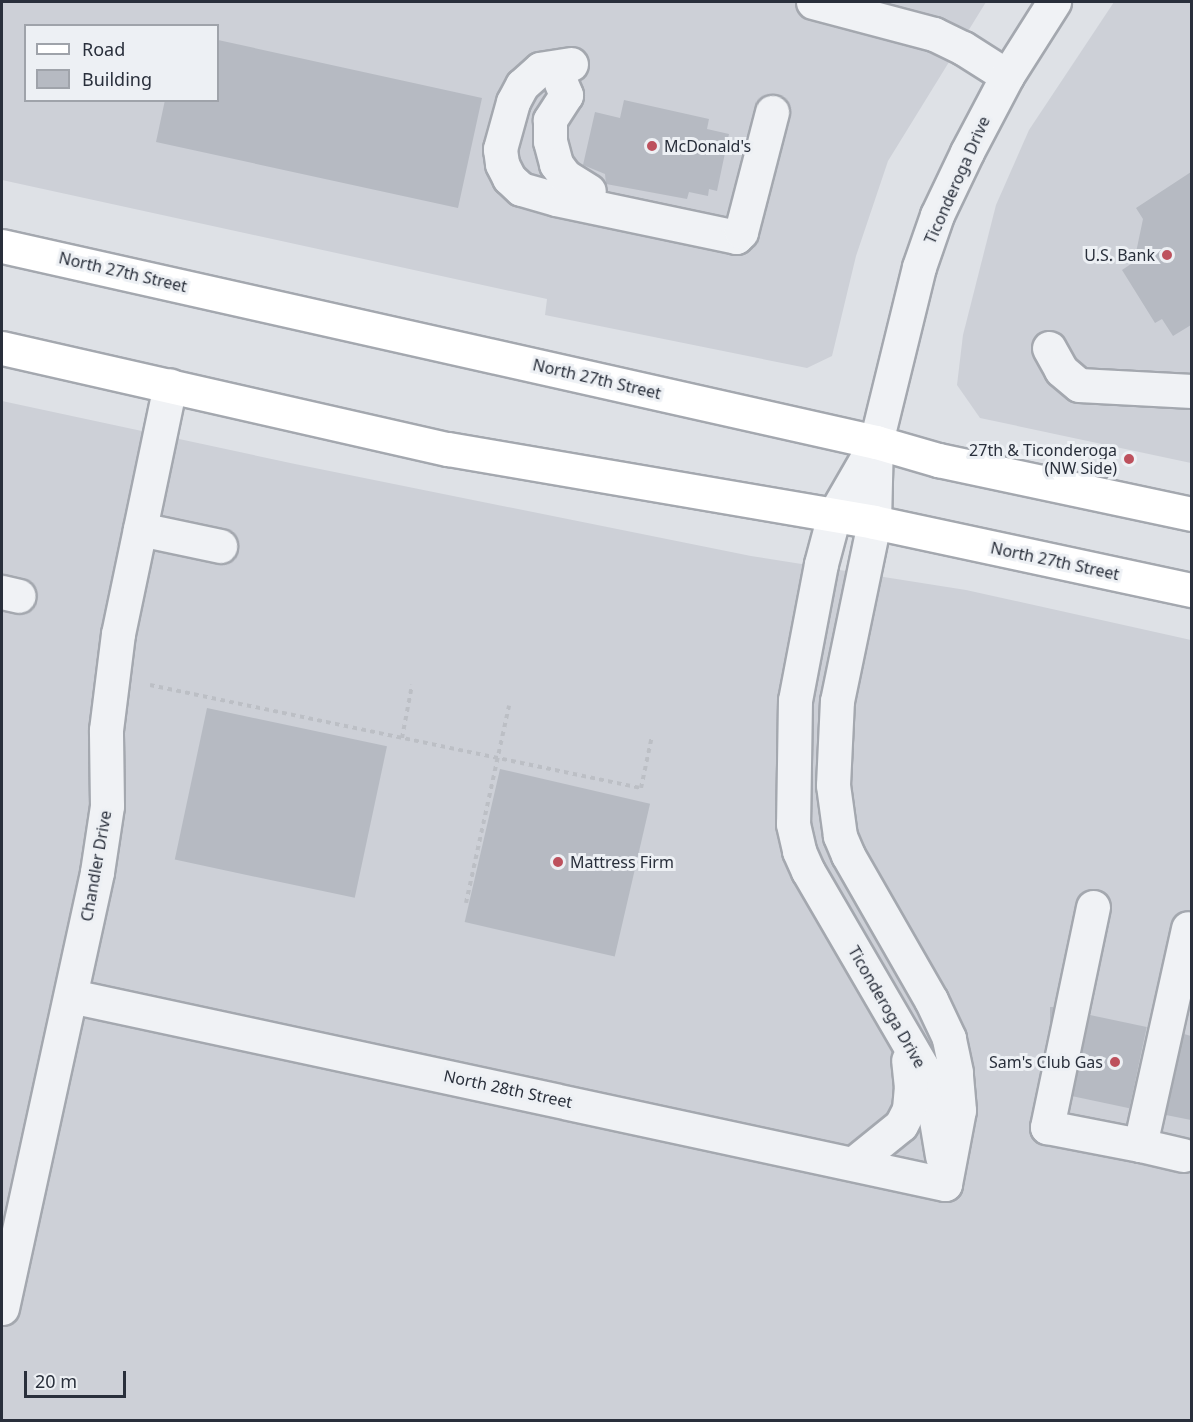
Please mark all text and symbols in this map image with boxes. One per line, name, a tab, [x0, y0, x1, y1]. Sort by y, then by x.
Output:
legend	[24, 24, 219, 102]
text: Road	[82, 37, 125, 61]
text: Building	[82, 67, 152, 91]
street label: Ticonderoga Drive	[920, 113, 994, 247]
place label: McDonald's	[664, 136, 751, 156]
marker: McDonald's	[645, 139, 659, 153]
place label: U.S. Bank	[1084, 245, 1155, 265]
street label: North 27th Street	[57, 248, 189, 296]
marker: U.S. Bank	[1160, 248, 1174, 262]
street label: North 27th Street	[531, 355, 663, 403]
place label: 27th & Ticonderoga (NW Side)	[969, 440, 1117, 478]
marker: 27th & Ticonderoga (NW Side)	[1122, 452, 1136, 466]
street label: North 27th Street	[989, 538, 1121, 584]
street label: Chandler Drive	[77, 809, 115, 923]
place label: Mattress Firm	[570, 852, 674, 872]
marker: Mattress Firm	[551, 855, 565, 869]
street label: Ticonderoga Drive	[844, 943, 930, 1071]
place label: Sam's Club Gas	[989, 1052, 1103, 1072]
marker: Sam's Club Gas	[1108, 1055, 1122, 1069]
street label: North 28th Street	[442, 1066, 574, 1112]
scale bar	[27, 1359, 129, 1397]
text: 20 m	[35, 1369, 77, 1393]

